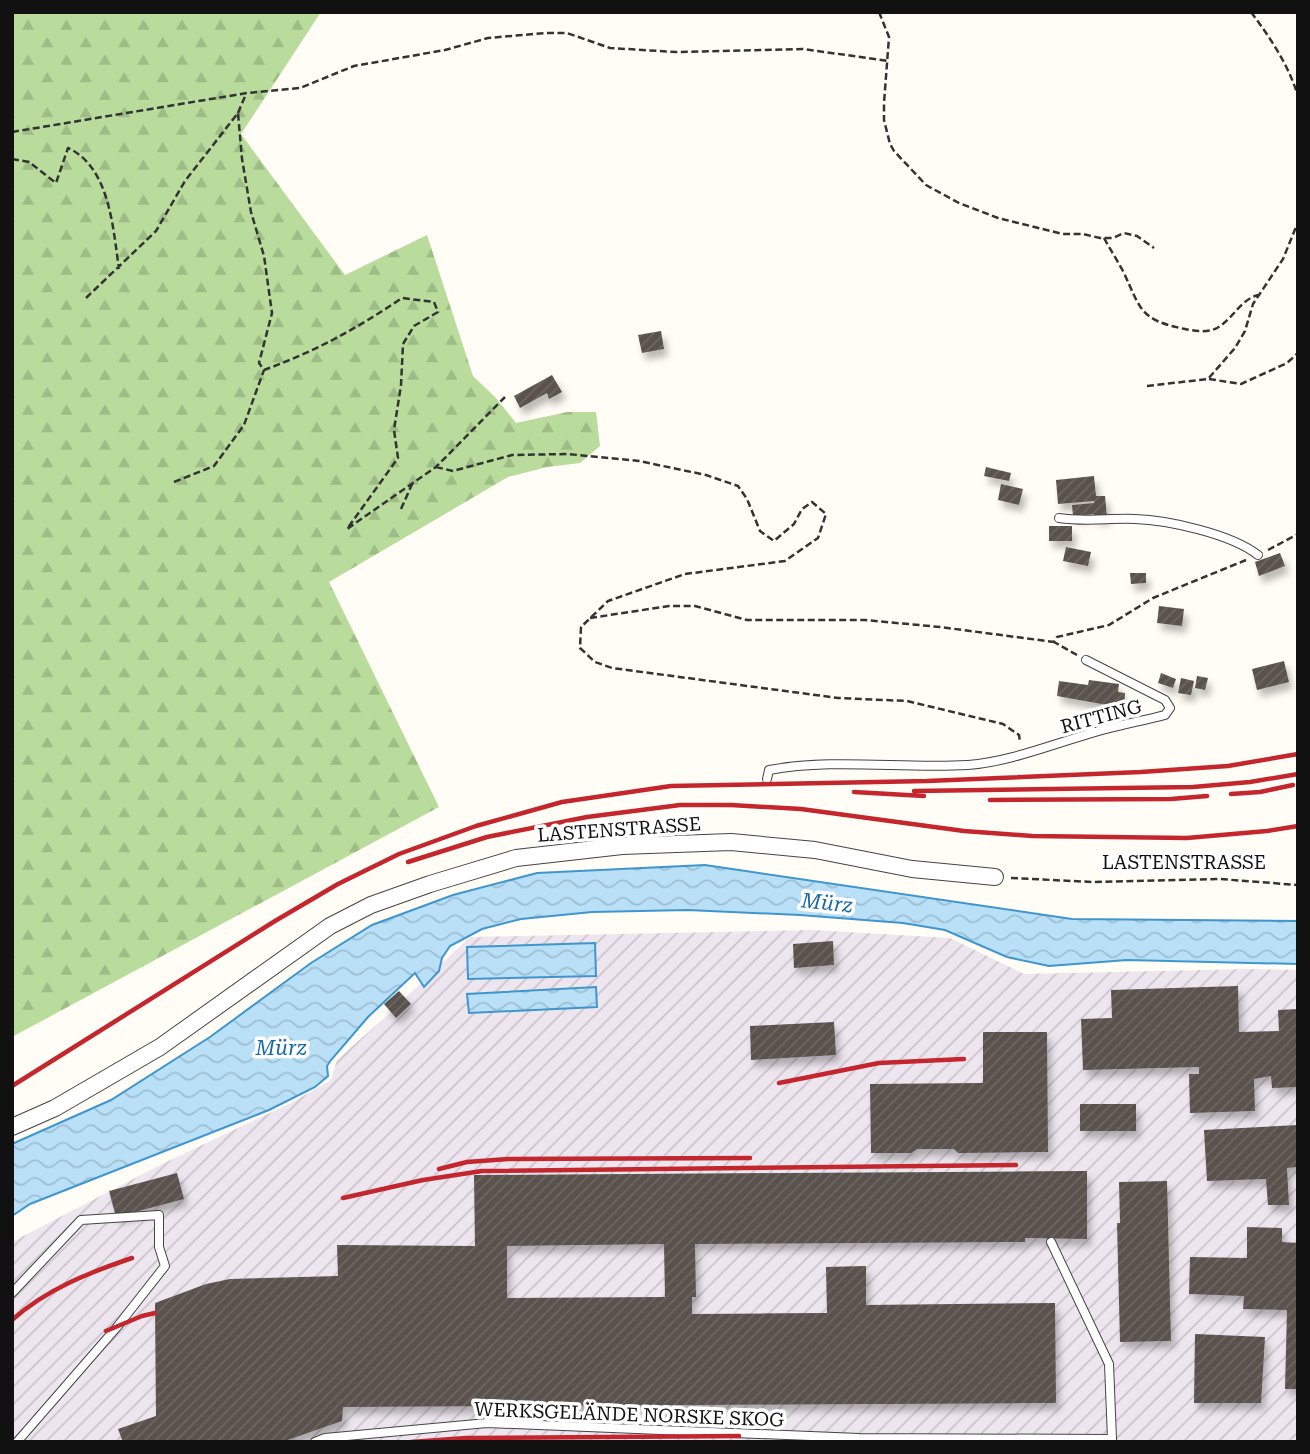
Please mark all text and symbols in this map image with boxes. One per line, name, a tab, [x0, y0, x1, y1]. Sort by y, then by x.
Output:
street label: RITTING	[1058, 695, 1144, 738]
street label: LASTENSTRASSE	[536, 812, 702, 847]
street label: LASTENSTRASSE	[1102, 851, 1266, 874]
water label: Mürz	[799, 888, 854, 918]
water label: Mürz	[254, 1036, 307, 1060]
street label: WERKSGELÄNDE NORSKE SKOG	[474, 1398, 785, 1431]

